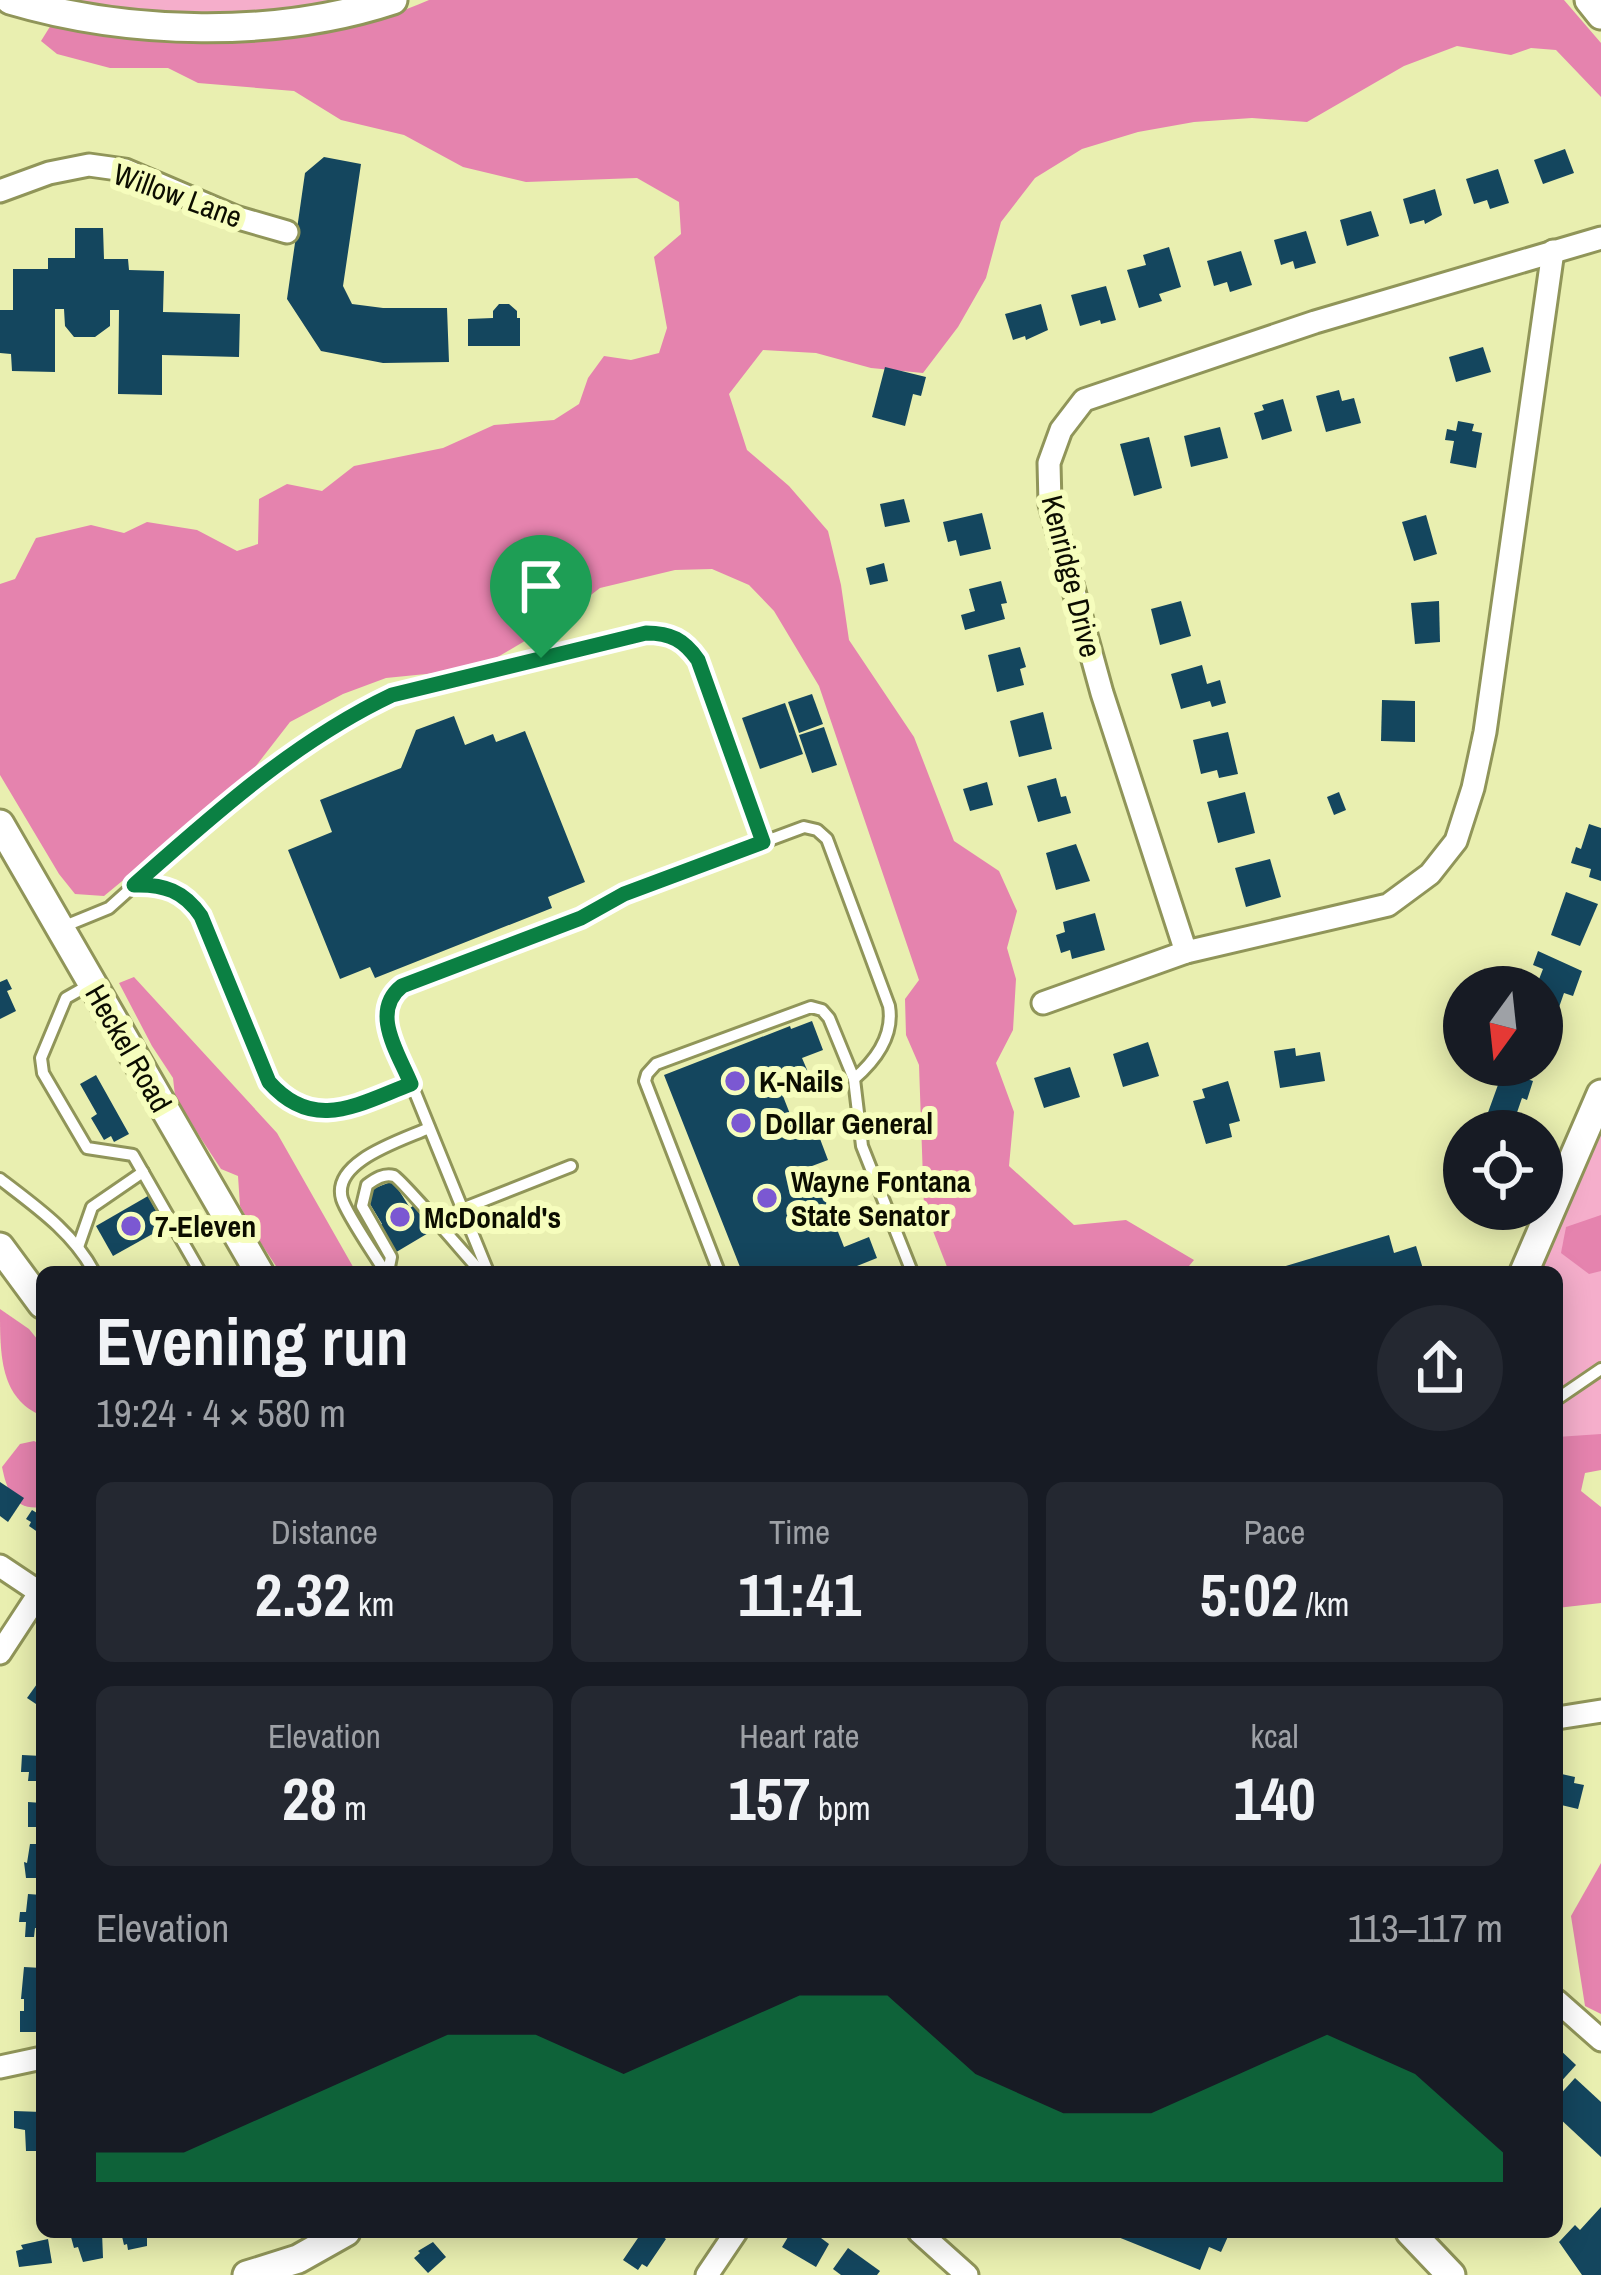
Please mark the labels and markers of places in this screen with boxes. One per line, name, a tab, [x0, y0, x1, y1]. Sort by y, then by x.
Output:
pin	[490, 535, 592, 658]
place label: K-Nails	[759, 1061, 844, 1101]
marker: K-Nails	[722, 1068, 748, 1094]
place label: Dollar General	[765, 1103, 933, 1143]
marker: Dollar General	[728, 1110, 754, 1136]
place label: Wayne Fontana State Senator	[791, 1161, 971, 1235]
marker: Wayne Fontana State Senator	[754, 1185, 780, 1211]
place label: McDonald's	[424, 1197, 561, 1237]
marker: McDonald's	[387, 1204, 413, 1230]
place label: 7-Eleven	[155, 1206, 256, 1246]
marker: 7-Eleven	[118, 1213, 144, 1239]

